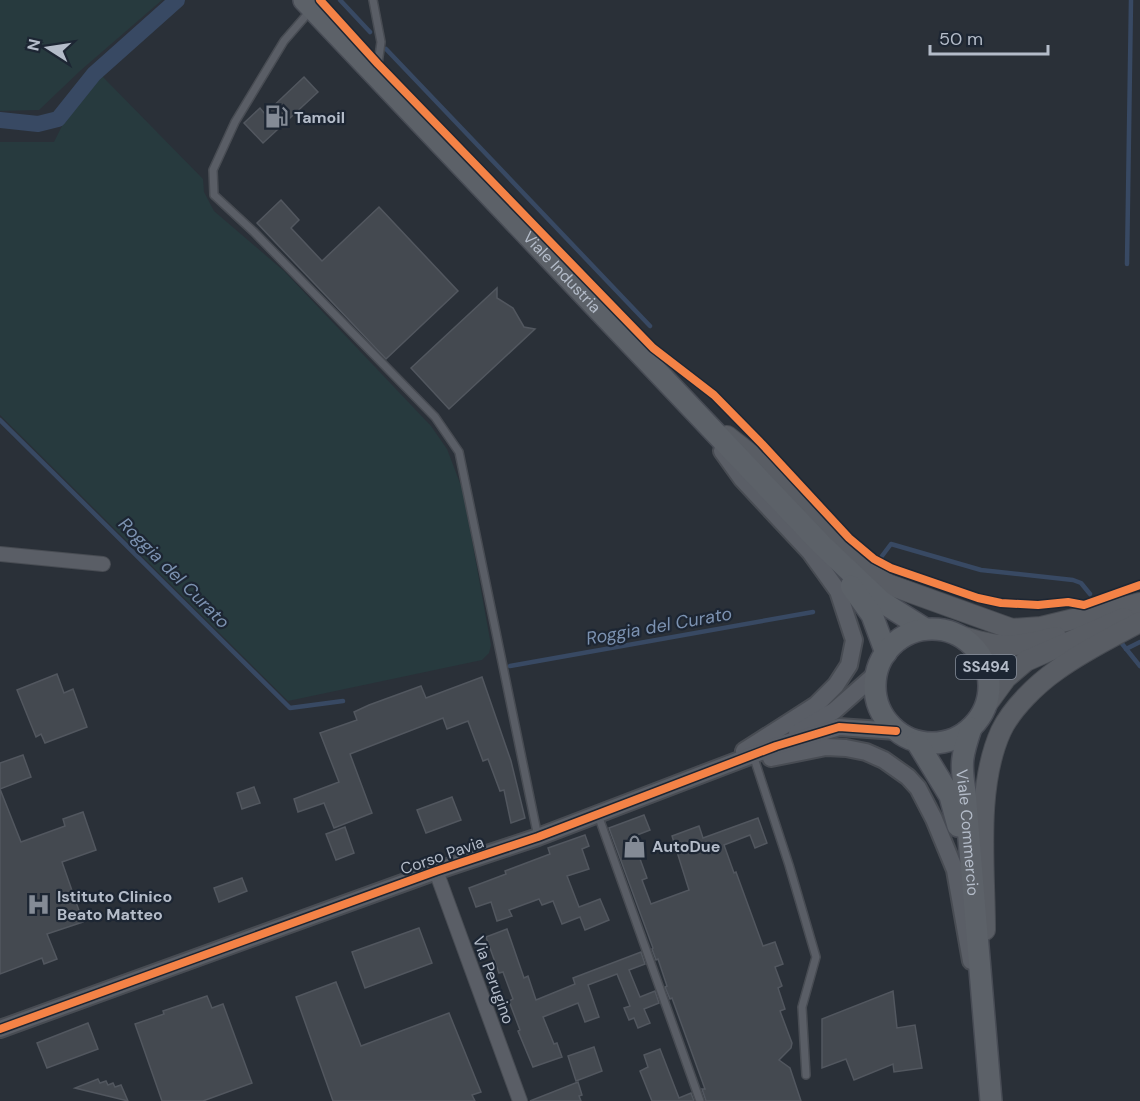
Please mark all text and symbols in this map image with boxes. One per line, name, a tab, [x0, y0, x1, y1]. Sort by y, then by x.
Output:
north arrow	[18, 18, 78, 78]
scale bar	[930, 18, 1048, 56]
text: 50 m	[939, 27, 983, 51]
text: N	[22, 37, 45, 53]
fuel station icon: Tamoil	[263, 104, 289, 130]
place label: Tamoil	[294, 107, 345, 128]
street label: Viale Industria	[518, 227, 606, 317]
water label: Roggia del Curato	[113, 512, 235, 634]
water label: Roggia del Curato	[584, 601, 734, 651]
road number: SS494	[956, 655, 1016, 679]
street label: Viale Commercio	[951, 768, 984, 897]
street label: Corso Pavia	[398, 831, 487, 880]
shop icon: AutoDue	[621, 833, 647, 859]
place label: AutoDue	[652, 836, 720, 857]
place label: Istituto Clinico Beato Matteo	[57, 886, 172, 925]
hospital icon: Istituto Clinico Beato Matteo	[26, 892, 52, 918]
street label: Via Perugino	[468, 933, 519, 1027]

